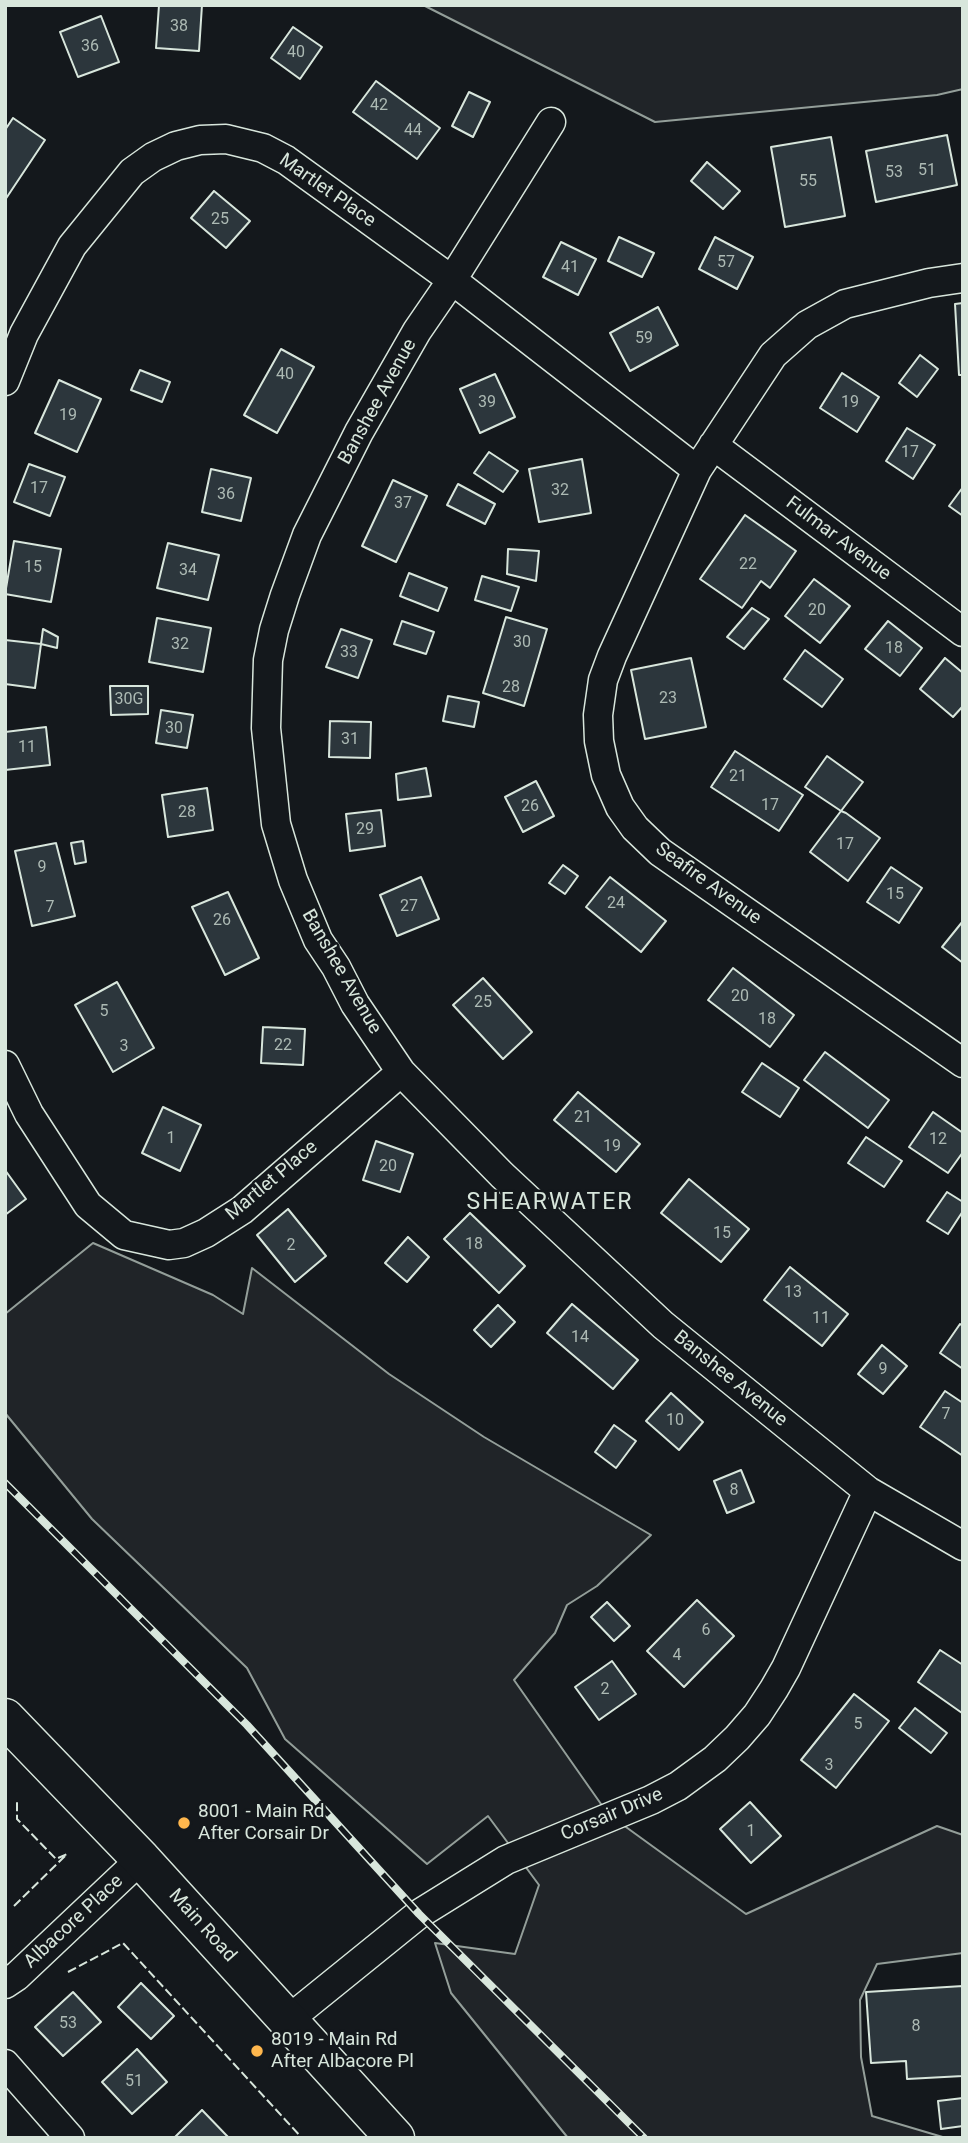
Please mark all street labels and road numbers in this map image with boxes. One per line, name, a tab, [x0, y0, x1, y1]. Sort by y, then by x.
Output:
street label: Martlet Place	[274, 149, 380, 233]
street label: Banshee Avenue	[334, 335, 422, 469]
street label: Fulmar Avenue	[781, 492, 895, 586]
street label: Seafire Avenue	[651, 838, 765, 930]
street label: Banshee Avenue	[296, 906, 386, 1038]
street label: Martlet Place	[222, 1136, 322, 1226]
street label: Banshee Avenue	[668, 1326, 792, 1432]
street label: Corsair Drive	[558, 1783, 666, 1847]
street label: Albacore Place	[20, 1870, 128, 1974]
street label: Main Road	[163, 1885, 241, 1967]

